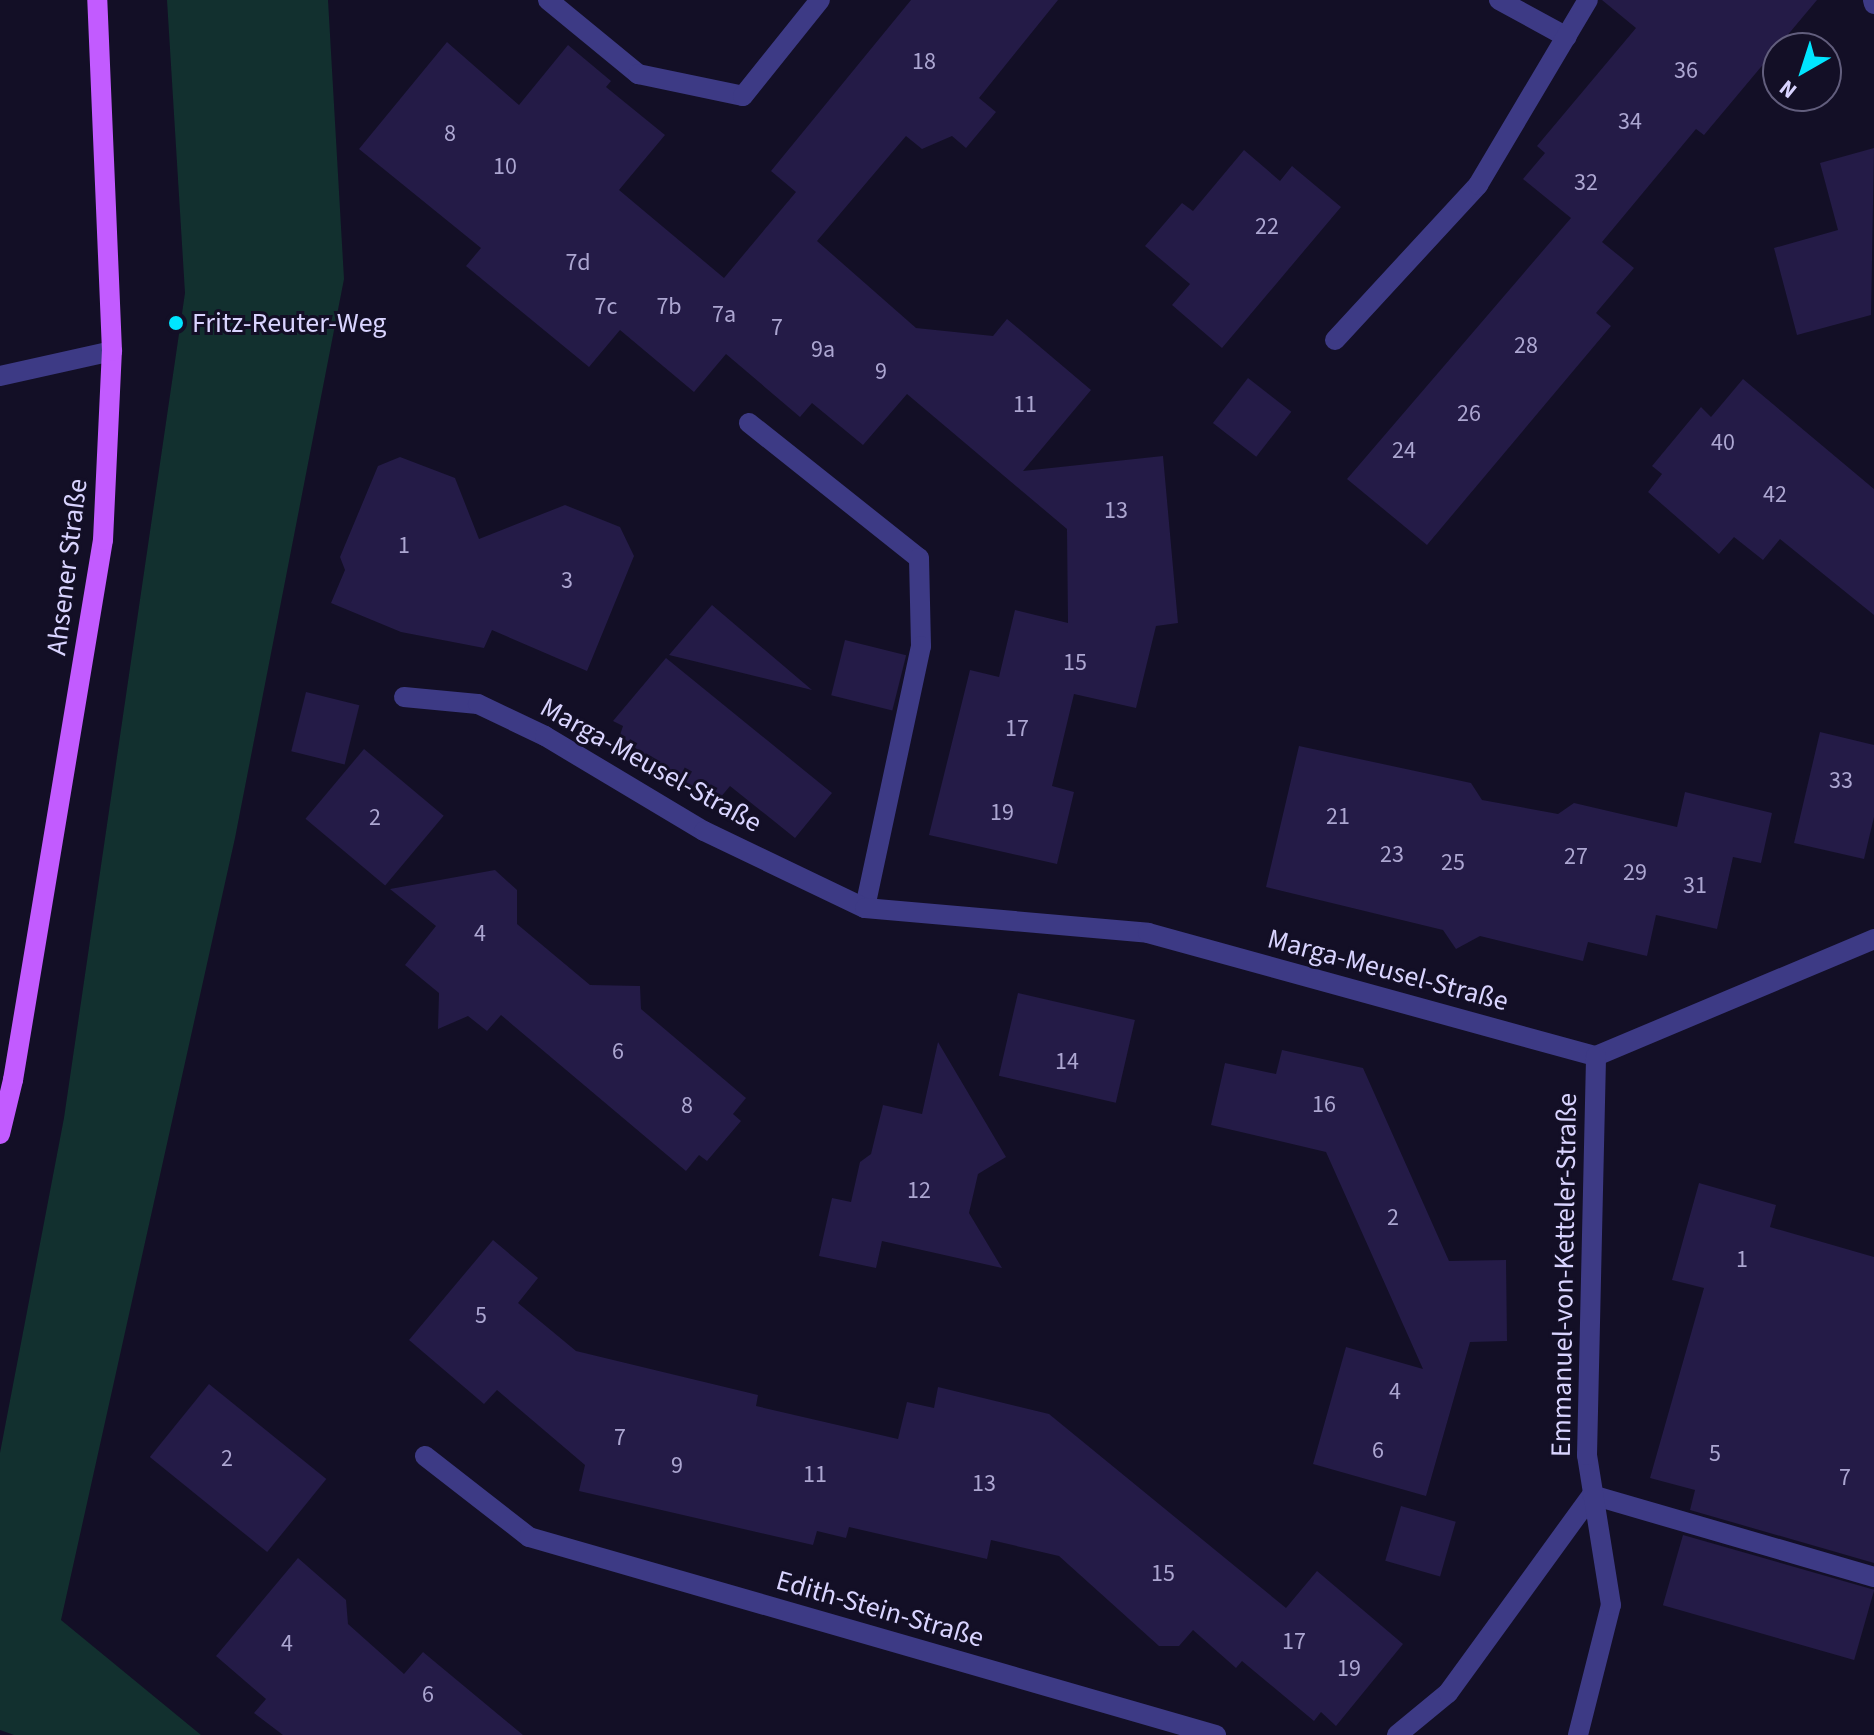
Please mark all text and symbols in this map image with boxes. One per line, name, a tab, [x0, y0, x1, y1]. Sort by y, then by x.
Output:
north arrow	[1762, 32, 1842, 112]
house number: 18	[912, 48, 936, 76]
house number: 36	[1674, 57, 1698, 85]
text: N	[1772, 72, 1804, 106]
house number: 34	[1618, 108, 1642, 136]
house number: 8	[444, 120, 456, 148]
house number: 10	[493, 153, 517, 181]
house number: 32	[1574, 169, 1598, 197]
house number: 22	[1255, 213, 1279, 241]
house number: 7d	[565, 249, 591, 277]
house number: 7c	[595, 293, 617, 321]
house number: 7b	[656, 293, 682, 321]
house number: 7a	[712, 301, 736, 329]
place label: Fritz-Reuter-Weg	[192, 306, 386, 340]
marker: Fritz-Reuter-Weg	[167, 314, 185, 332]
house number: 7	[771, 314, 783, 342]
house number: 28	[1514, 332, 1538, 360]
house number: 9a	[811, 336, 835, 364]
house number: 9	[875, 358, 887, 386]
house number: 11	[1013, 391, 1037, 419]
house number: 26	[1457, 400, 1481, 428]
house number: 40	[1711, 429, 1735, 457]
house number: 24	[1392, 437, 1416, 465]
street label: Ahsener Straße	[40, 477, 94, 657]
house number: 42	[1763, 481, 1787, 509]
house number: 13	[1104, 497, 1128, 525]
house number: 1	[398, 532, 410, 560]
house number: 3	[561, 567, 573, 595]
house number: 15	[1063, 649, 1087, 677]
street label: Marga-Meusel-Straße	[535, 690, 767, 840]
house number: 17	[1005, 715, 1029, 743]
house number: 33	[1829, 767, 1853, 795]
house number: 19	[990, 799, 1014, 827]
house number: 21	[1326, 803, 1350, 831]
house number: 2	[369, 804, 381, 832]
house number: 23	[1380, 841, 1404, 869]
house number: 27	[1564, 843, 1588, 871]
house number: 25	[1441, 849, 1465, 877]
house number: 29	[1623, 859, 1647, 887]
house number: 31	[1683, 872, 1707, 900]
house number: 4	[474, 920, 486, 948]
street label: Marga-Meusel-Straße	[1264, 922, 1512, 1018]
house number: 6	[612, 1038, 624, 1066]
house number: 14	[1055, 1048, 1079, 1076]
house number: 16	[1312, 1091, 1336, 1119]
house number: 8	[681, 1092, 693, 1120]
street label: Emmanuel-von-Ketteler-Straße	[1544, 1093, 1584, 1457]
house number: 12	[907, 1177, 931, 1205]
house number: 2	[1387, 1204, 1399, 1232]
house number: 1	[1736, 1246, 1748, 1274]
house number: 5	[475, 1302, 487, 1330]
house number: 4	[1389, 1378, 1401, 1406]
house number: 7	[614, 1424, 626, 1452]
house number: 6	[1372, 1437, 1384, 1465]
house number: 5	[1709, 1440, 1721, 1468]
house number: 2	[221, 1445, 233, 1473]
house number: 9	[671, 1452, 683, 1480]
house number: 11	[803, 1461, 827, 1489]
house number: 7	[1839, 1464, 1851, 1492]
house number: 13	[972, 1470, 996, 1498]
house number: 15	[1151, 1560, 1175, 1588]
street label: Edith-Stein-Straße	[772, 1563, 988, 1655]
house number: 17	[1282, 1628, 1306, 1656]
house number: 4	[281, 1630, 293, 1658]
house number: 19	[1337, 1655, 1361, 1683]
house number: 6	[422, 1681, 434, 1709]

